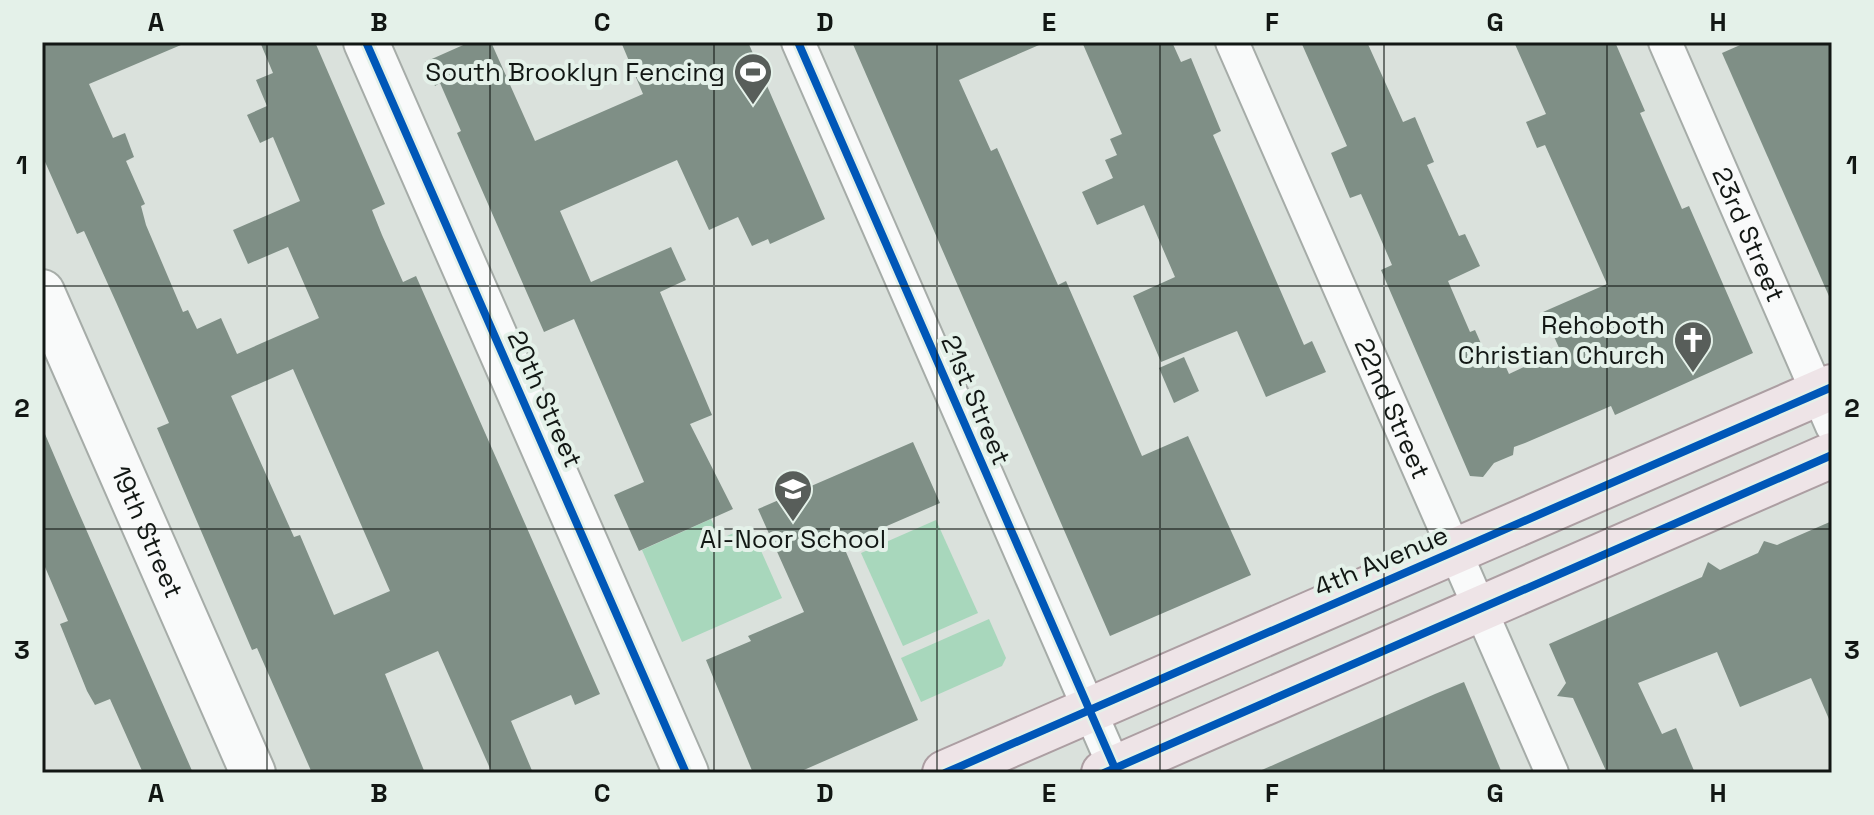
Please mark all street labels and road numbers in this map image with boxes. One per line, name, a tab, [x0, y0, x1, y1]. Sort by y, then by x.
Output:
street label: 23rd Street	[1705, 162, 1793, 307]
street label: 20th Street	[500, 325, 590, 473]
street label: 21st Street	[933, 330, 1019, 470]
street label: 22nd Street	[1347, 333, 1438, 484]
street label: 19th Street	[103, 461, 191, 603]
street label: 4th Avenue	[1309, 518, 1453, 604]

